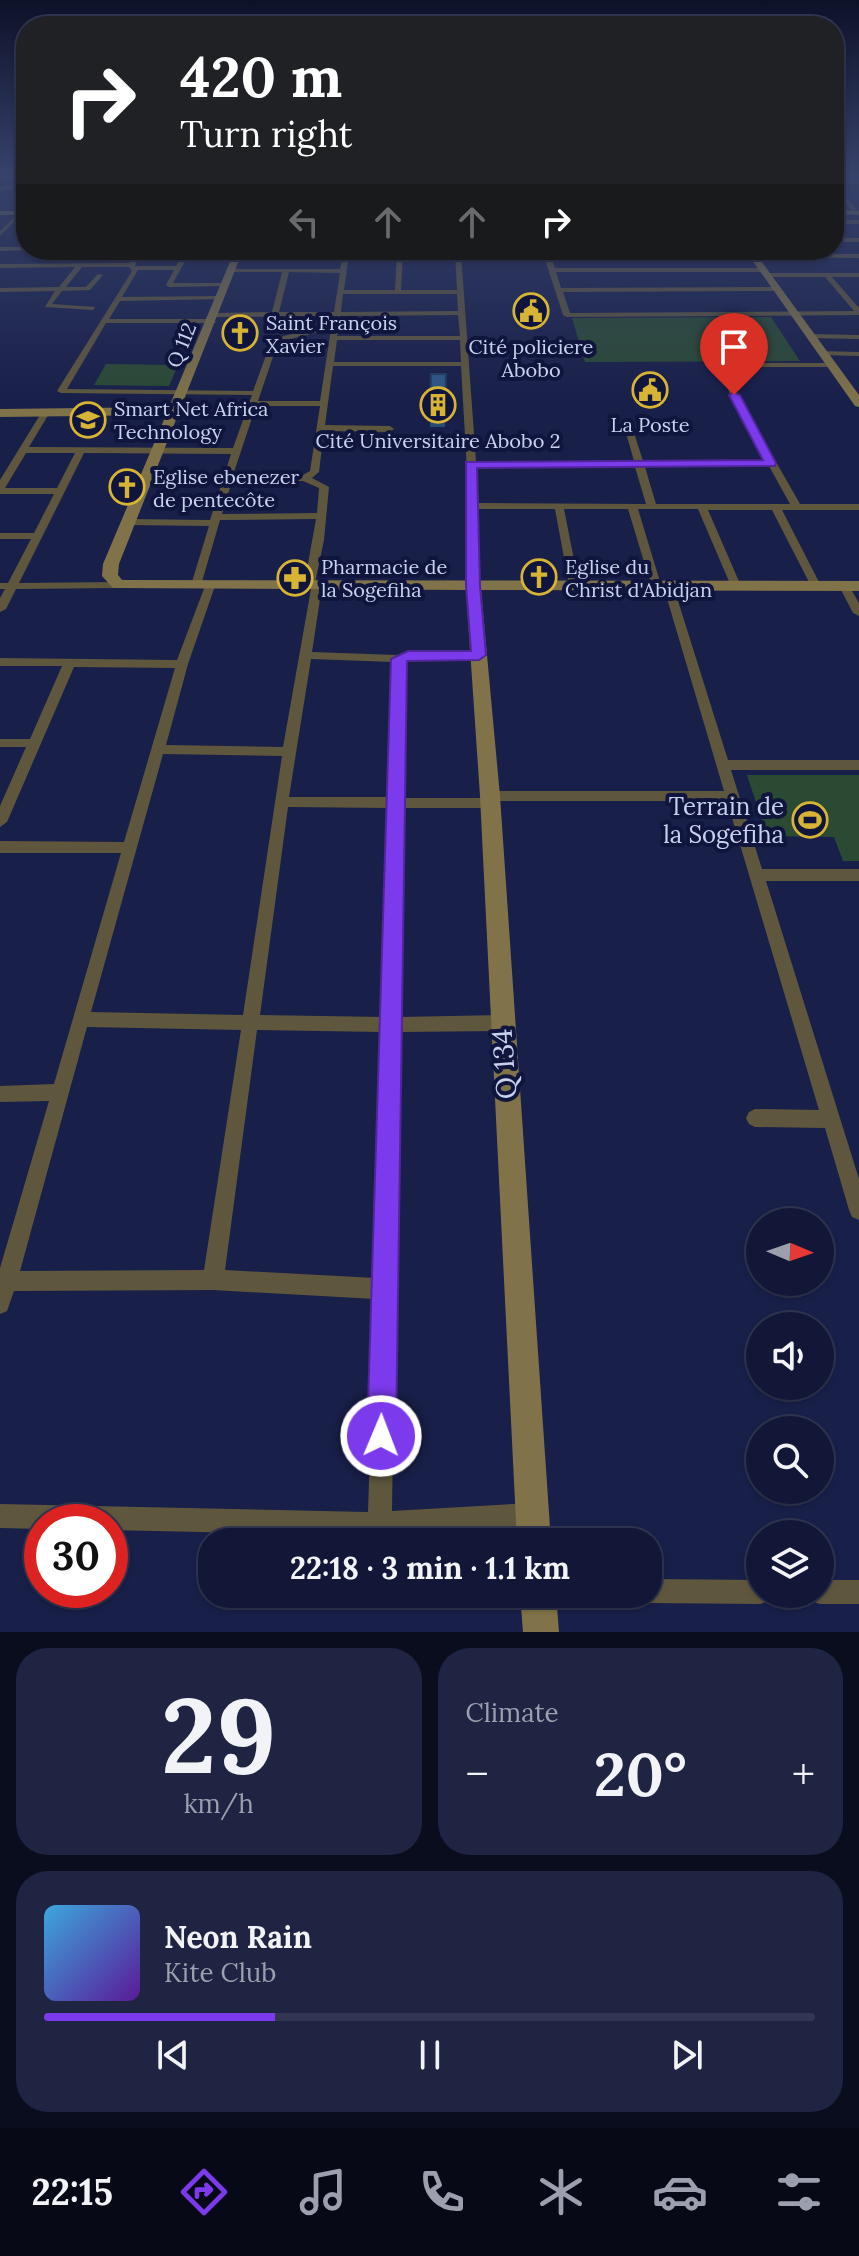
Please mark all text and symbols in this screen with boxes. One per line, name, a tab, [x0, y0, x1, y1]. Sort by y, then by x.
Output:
text: 420 m	[180, 41, 342, 112]
icon: right	[48, 48, 152, 152]
text: Turn right	[180, 111, 353, 157]
icon: left	[282, 200, 326, 244]
icon: ahead	[366, 200, 410, 244]
icon: ahead	[450, 200, 494, 244]
icon: right	[534, 200, 578, 244]
public building icon: Cité policiere Abobo	[512, 292, 550, 330]
place label: Saint François Xavier	[266, 310, 397, 358]
pin	[700, 313, 768, 395]
church icon: Saint François Xavier	[221, 314, 259, 352]
street label: Q 112	[161, 319, 201, 371]
icon: arrive	[712, 325, 756, 369]
place label: Cité policiere Abobo	[469, 334, 594, 382]
public building icon: La Poste	[631, 371, 669, 409]
building icon: Cité Universitaire Abobo 2	[419, 386, 457, 424]
place label: Smart Net Africa Technology	[114, 396, 268, 444]
school or university icon: Smart Net Africa Technology	[69, 401, 107, 439]
place label: La Poste	[610, 412, 690, 437]
place label: Cité Universitaire Abobo 2	[316, 428, 560, 453]
place label: Eglise ebenezer de pentecôte	[153, 464, 300, 512]
church icon: Eglise ebenezer de pentecôte	[108, 468, 146, 506]
place label: Pharmacie de la Sogefiha	[321, 554, 447, 602]
place label: Eglise du Christ d'Abidjan	[565, 554, 712, 602]
church icon: Eglise du Christ d'Abidjan	[520, 558, 558, 596]
pharmacy icon: Pharmacie de la Sogefiha	[276, 559, 314, 597]
place label: Terrain de la Sogefiha	[663, 791, 784, 850]
sports icon: Terrain de la Sogefiha	[791, 801, 829, 839]
street label: Q 134	[484, 1028, 524, 1100]
north arrow	[746, 1208, 834, 1296]
map controls	[746, 1208, 834, 1608]
button: sound	[746, 1312, 834, 1400]
position arrow	[339, 1394, 423, 1478]
button: search	[746, 1416, 834, 1504]
speed limit sign: 30	[24, 1504, 128, 1608]
button: layers	[746, 1520, 834, 1608]
text: 22:18 · 3 min · 1.1 km	[290, 1549, 570, 1587]
text: 29	[161, 1668, 276, 1801]
text: Climate	[466, 1696, 559, 1729]
text: 20°	[594, 1736, 687, 1812]
text: −	[466, 1746, 489, 1802]
text: +	[792, 1746, 815, 1802]
text: km/h	[184, 1787, 254, 1820]
text: Neon Rain	[164, 1918, 312, 1956]
text: Kite Club	[164, 1956, 276, 1989]
icon: previous	[151, 2033, 195, 2077]
icon: pause	[408, 2033, 452, 2077]
icon: next	[665, 2033, 709, 2077]
icon: directions	[176, 2164, 232, 2220]
icon: music	[295, 2164, 351, 2220]
icon: phone	[414, 2164, 470, 2220]
icon: climate	[533, 2164, 589, 2220]
icon: car	[652, 2164, 708, 2220]
icon: filters	[771, 2164, 827, 2220]
text: 22:15	[32, 2169, 113, 2215]

